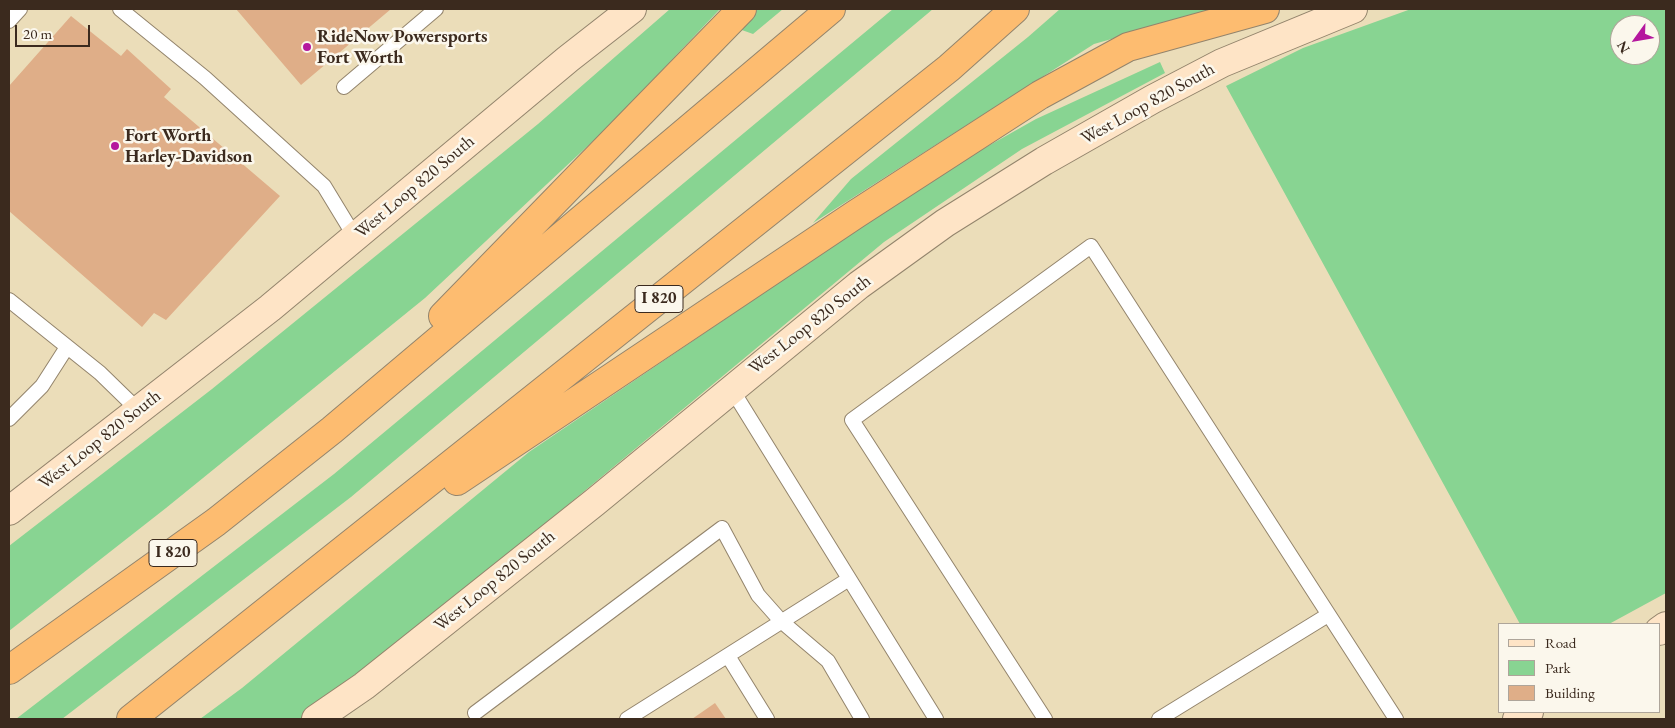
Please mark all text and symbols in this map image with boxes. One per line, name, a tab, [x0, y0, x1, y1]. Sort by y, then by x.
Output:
scale bar	[18, 15, 92, 47]
north arrow	[1610, 15, 1660, 65]
text: 20 m	[23, 24, 52, 43]
place label: RideNow Powersports Fort Worth	[317, 26, 487, 68]
text: N	[1612, 38, 1634, 57]
marker: RideNow Powersports Fort Worth	[301, 41, 313, 53]
street label: West Loop 820 South	[1077, 58, 1219, 150]
place label: Fort Worth Harley-Davidson	[125, 125, 252, 168]
street label: West Loop 820 South	[351, 131, 479, 243]
marker: Fort Worth Harley-Davidson	[109, 140, 121, 152]
street label: West Loop 820 South	[745, 271, 875, 379]
road number: I 820	[635, 286, 683, 312]
street label: West Loop 820 South	[35, 386, 165, 494]
street label: West Loop 820 South	[430, 526, 560, 636]
road number: I 820	[149, 540, 197, 566]
legend	[1498, 623, 1660, 713]
text: Road	[1545, 633, 1576, 652]
text: Park	[1545, 658, 1571, 677]
text: Building	[1545, 683, 1595, 702]

